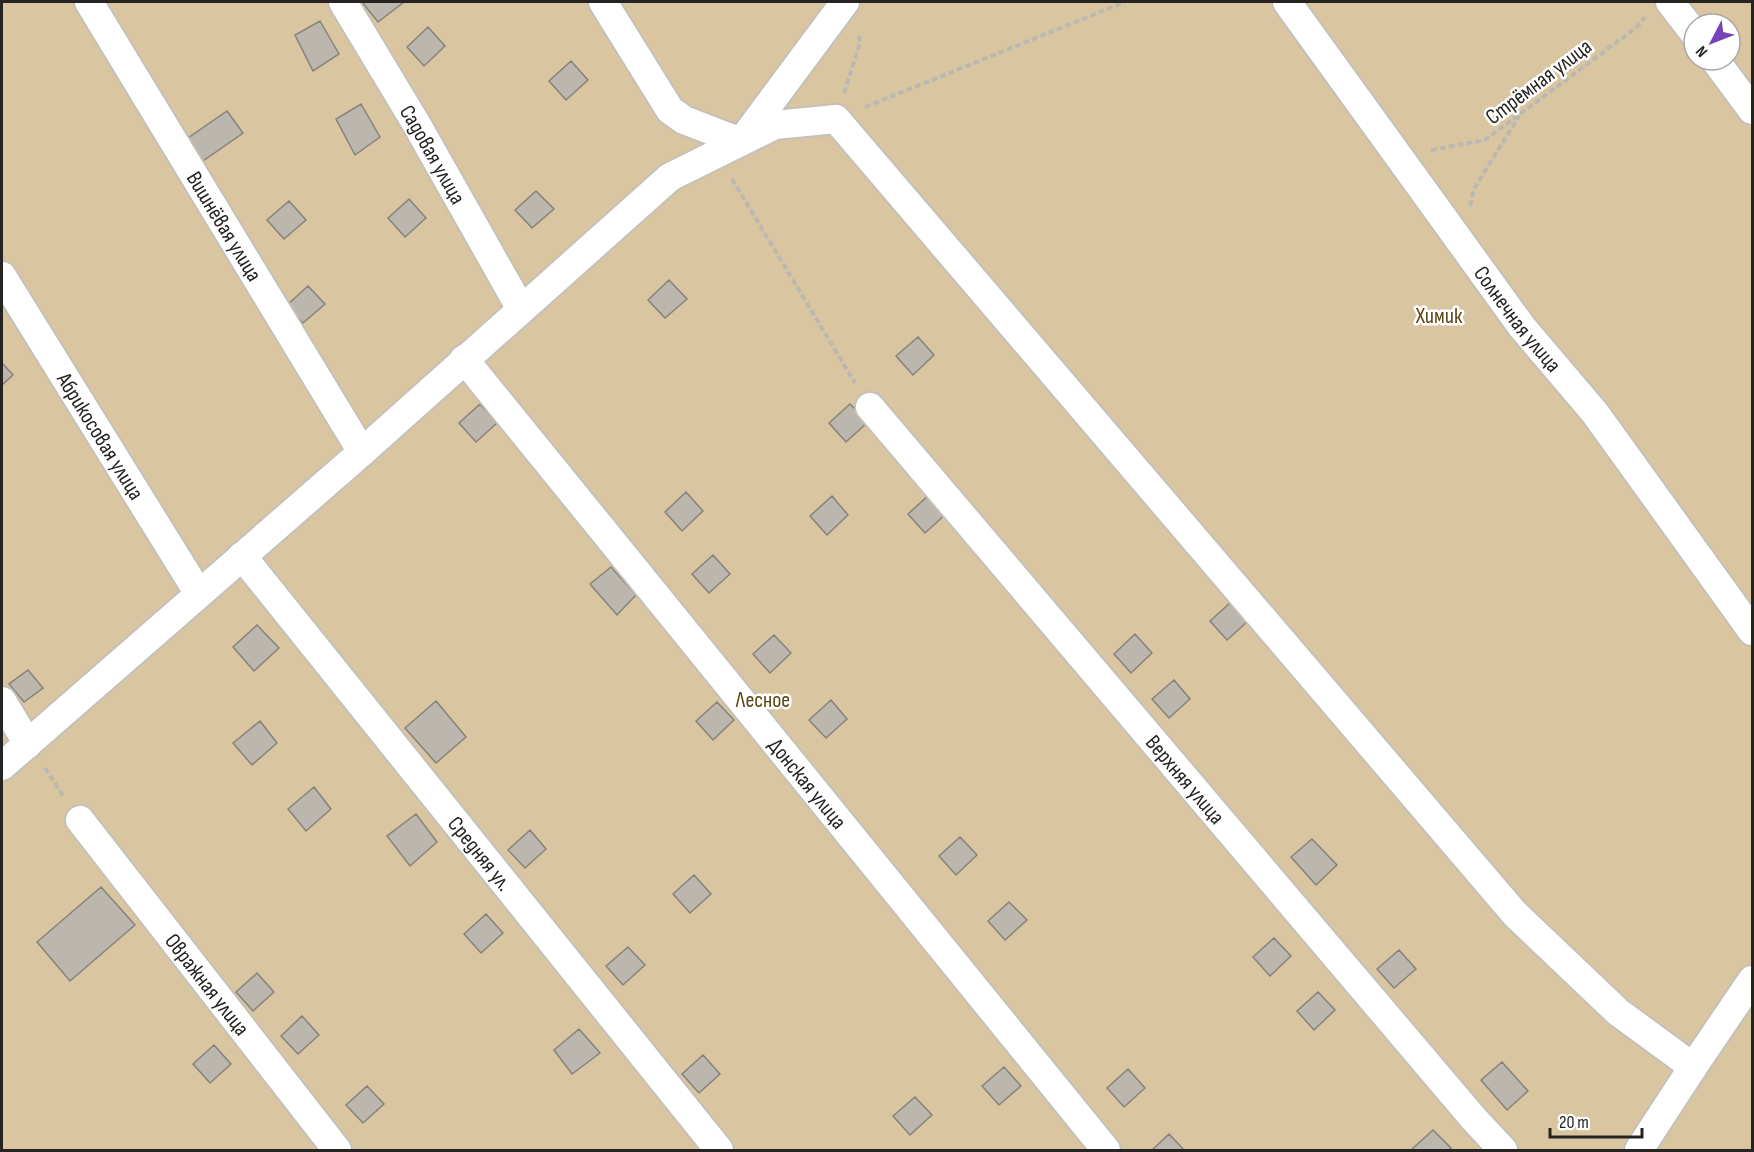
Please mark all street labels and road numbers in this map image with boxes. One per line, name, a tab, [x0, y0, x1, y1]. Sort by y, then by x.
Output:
street label: Стрёмная улица	[1480, 33, 1597, 131]
street label: Садовая улица	[393, 100, 471, 209]
street label: Вишнёвая улица	[180, 167, 267, 287]
street label: Солнечная улица	[1467, 261, 1566, 378]
street label: Абрикосовая улица	[50, 367, 149, 505]
street label: Верхняя улица	[1139, 730, 1230, 830]
street label: Донская улица	[762, 733, 852, 835]
street label: Средняя ул.	[441, 811, 517, 897]
street label: Овражная улица	[158, 929, 255, 1042]

